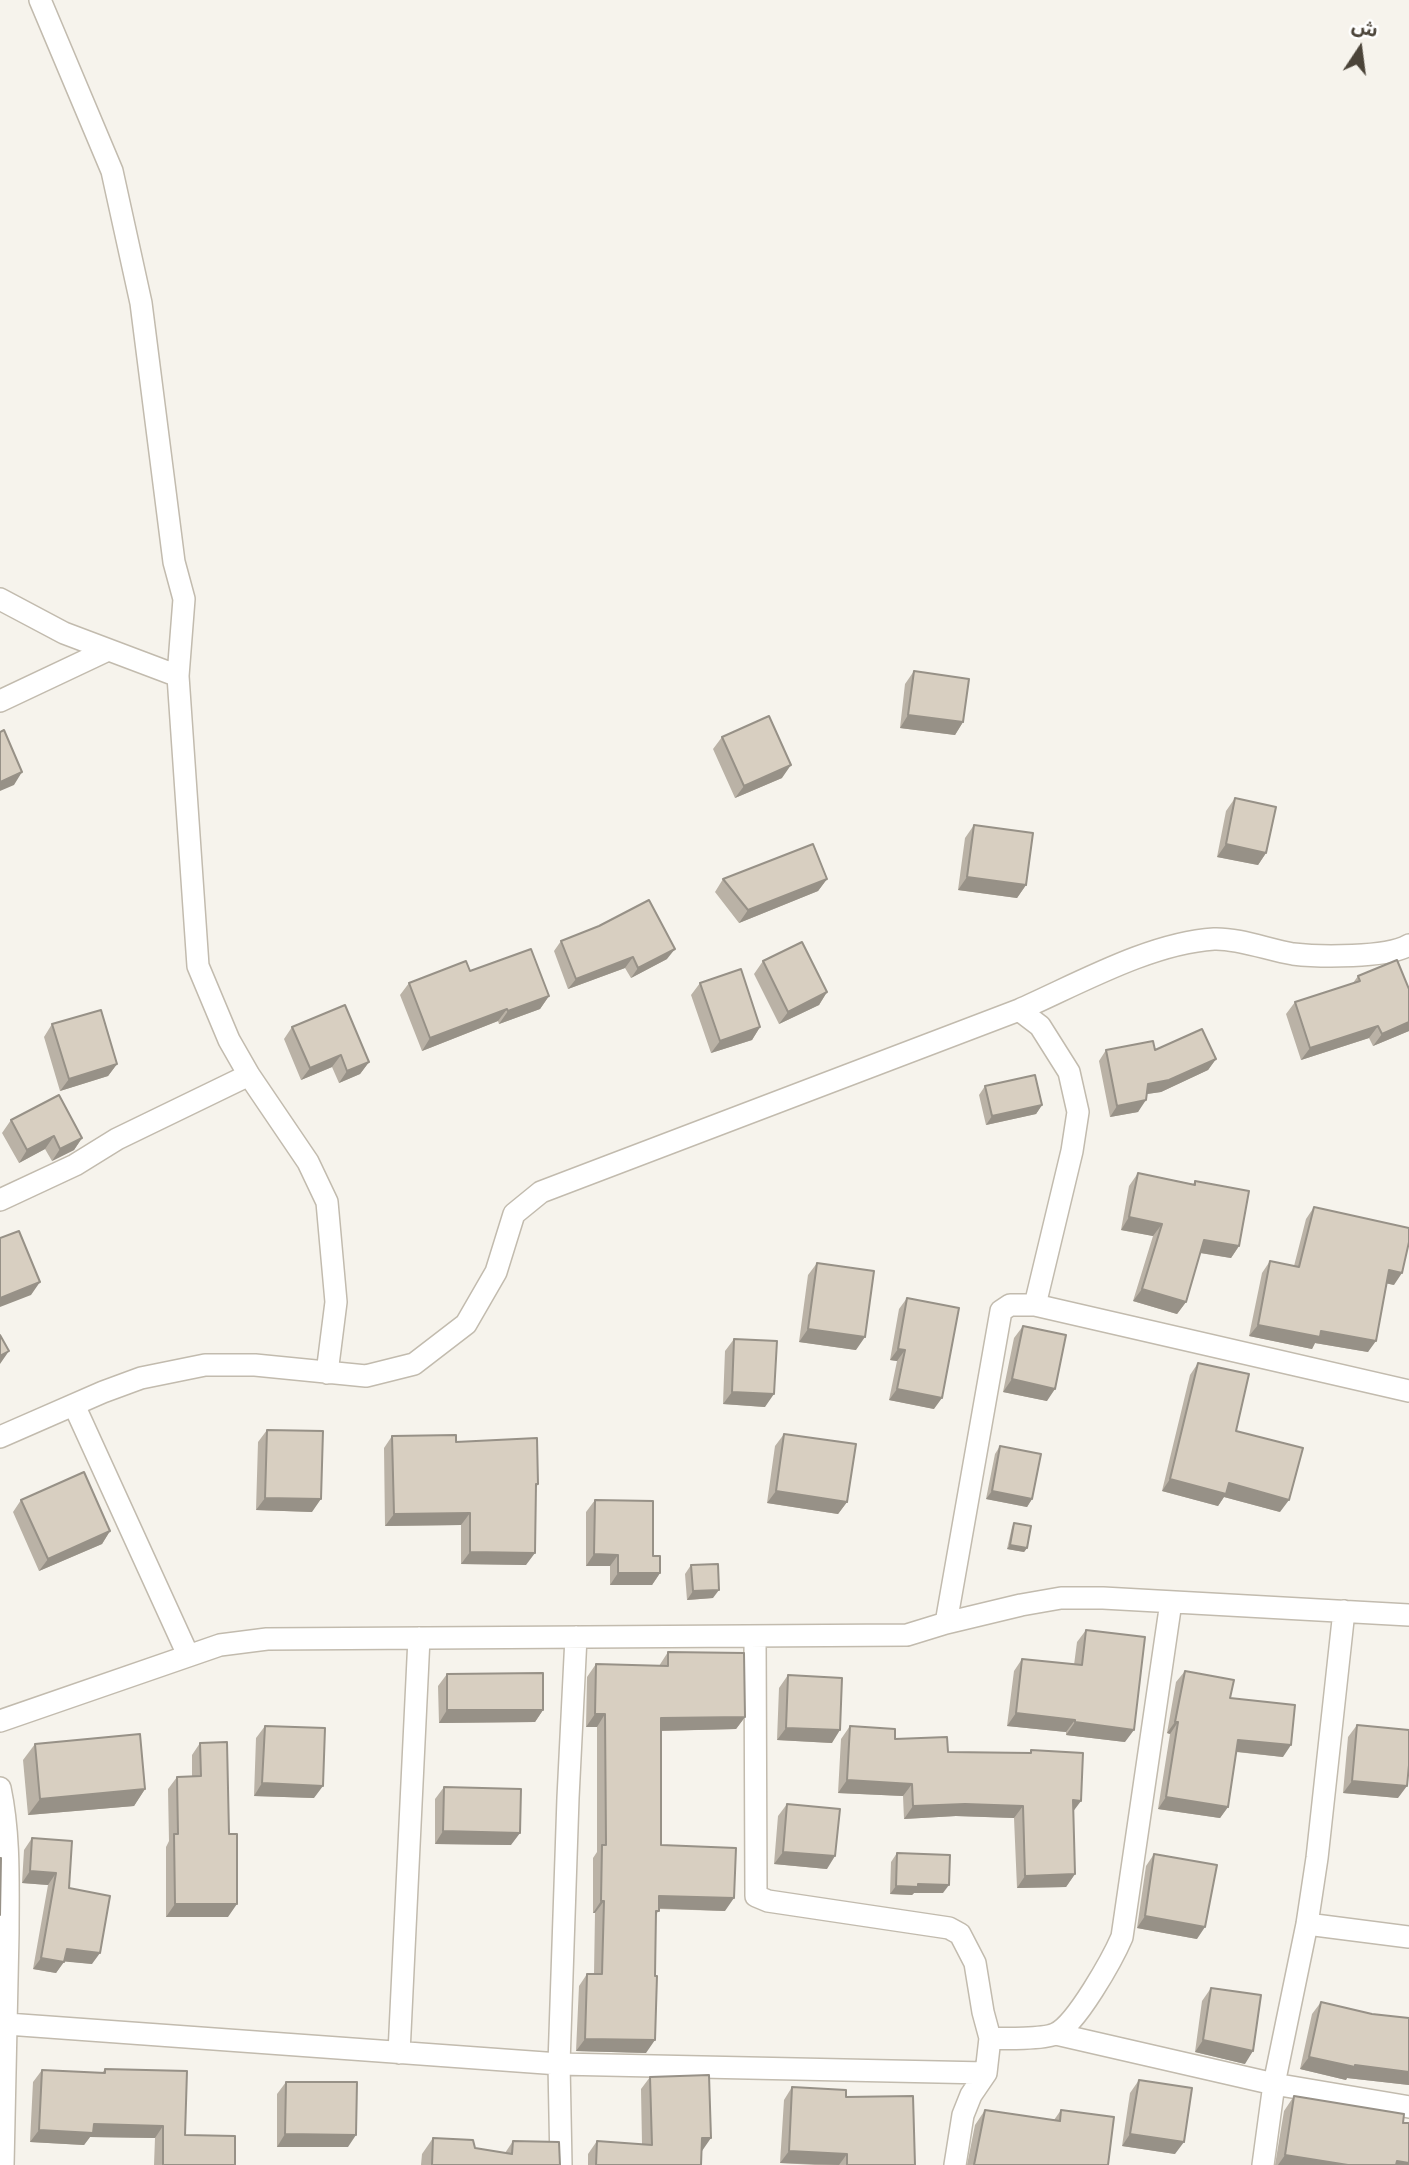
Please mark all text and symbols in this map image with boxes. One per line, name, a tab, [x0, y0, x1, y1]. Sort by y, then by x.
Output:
north arrow	[1325, 14, 1395, 84]
text: ش	[1350, 14, 1380, 42]

